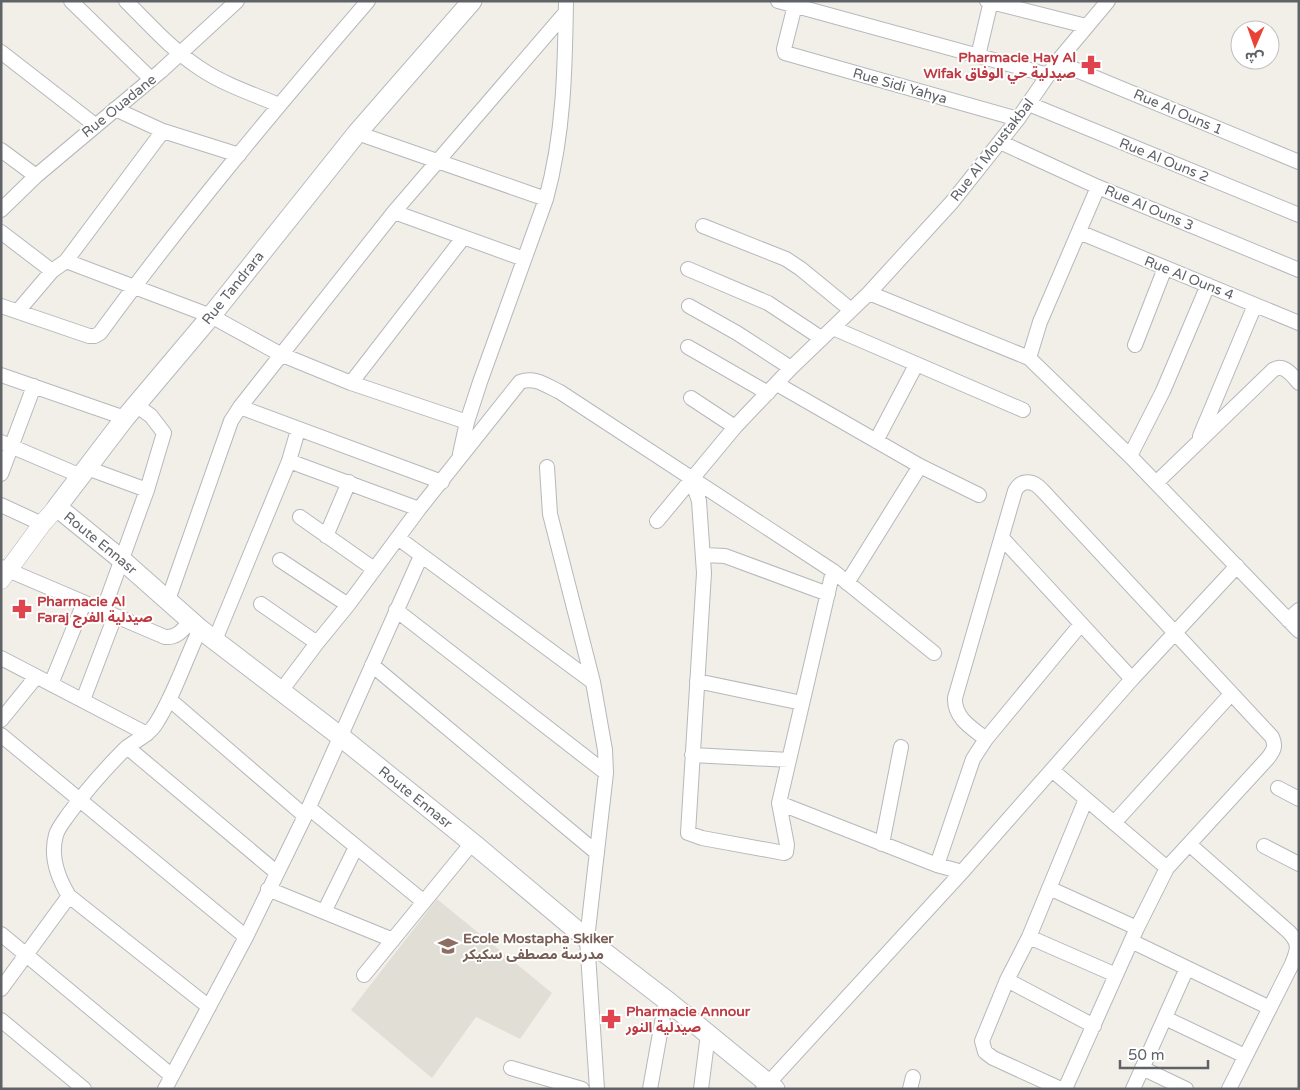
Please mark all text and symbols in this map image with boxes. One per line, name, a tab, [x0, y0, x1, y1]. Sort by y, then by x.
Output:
north arrow	[1230, 20, 1280, 70]
place label: Pharmacie Hay Al Wifak صيدلية حي الوفاق	[923, 49, 1076, 84]
text: ش	[1245, 49, 1264, 66]
pharmacy icon: Pharmacie Hay Al Wifak صيدلية حي الوفاق	[1080, 54, 1102, 76]
street label: Rue Sidi Yahya	[851, 64, 949, 108]
street label: Rue Ouadane	[78, 71, 160, 141]
street label: Rue Al Ouns 1	[1131, 86, 1225, 138]
street label: Rue Al Moustakbal	[947, 95, 1037, 205]
street label: Rue Al Ouns 2	[1117, 134, 1211, 186]
street label: Rue Al Ouns 3	[1102, 182, 1196, 234]
street label: Rue Tandrara	[198, 248, 268, 328]
street label: Rue Al Ouns 4	[1142, 252, 1236, 304]
street label: Route Ennasr	[61, 508, 141, 578]
place label: Pharmacie Al Faraj صيدلية الفرج	[37, 593, 153, 628]
pharmacy icon: Pharmacie Al Faraj صيدلية الفرج	[11, 598, 33, 620]
street label: Route Ennasr	[375, 762, 456, 832]
place label: Ecole Mostapha Skiker مدرسة مصطفى سكيكر	[462, 930, 614, 963]
school or university icon: Ecole Mostapha Skiker مدرسة مصطفى سكيكر	[437, 935, 459, 957]
place label: Pharmacie Annour صيدلية النور	[625, 1003, 751, 1036]
pharmacy icon: Pharmacie Annour صيدلية النور	[600, 1008, 622, 1030]
scale bar	[1120, 1038, 1208, 1070]
text: 50 m	[1128, 1046, 1165, 1064]

